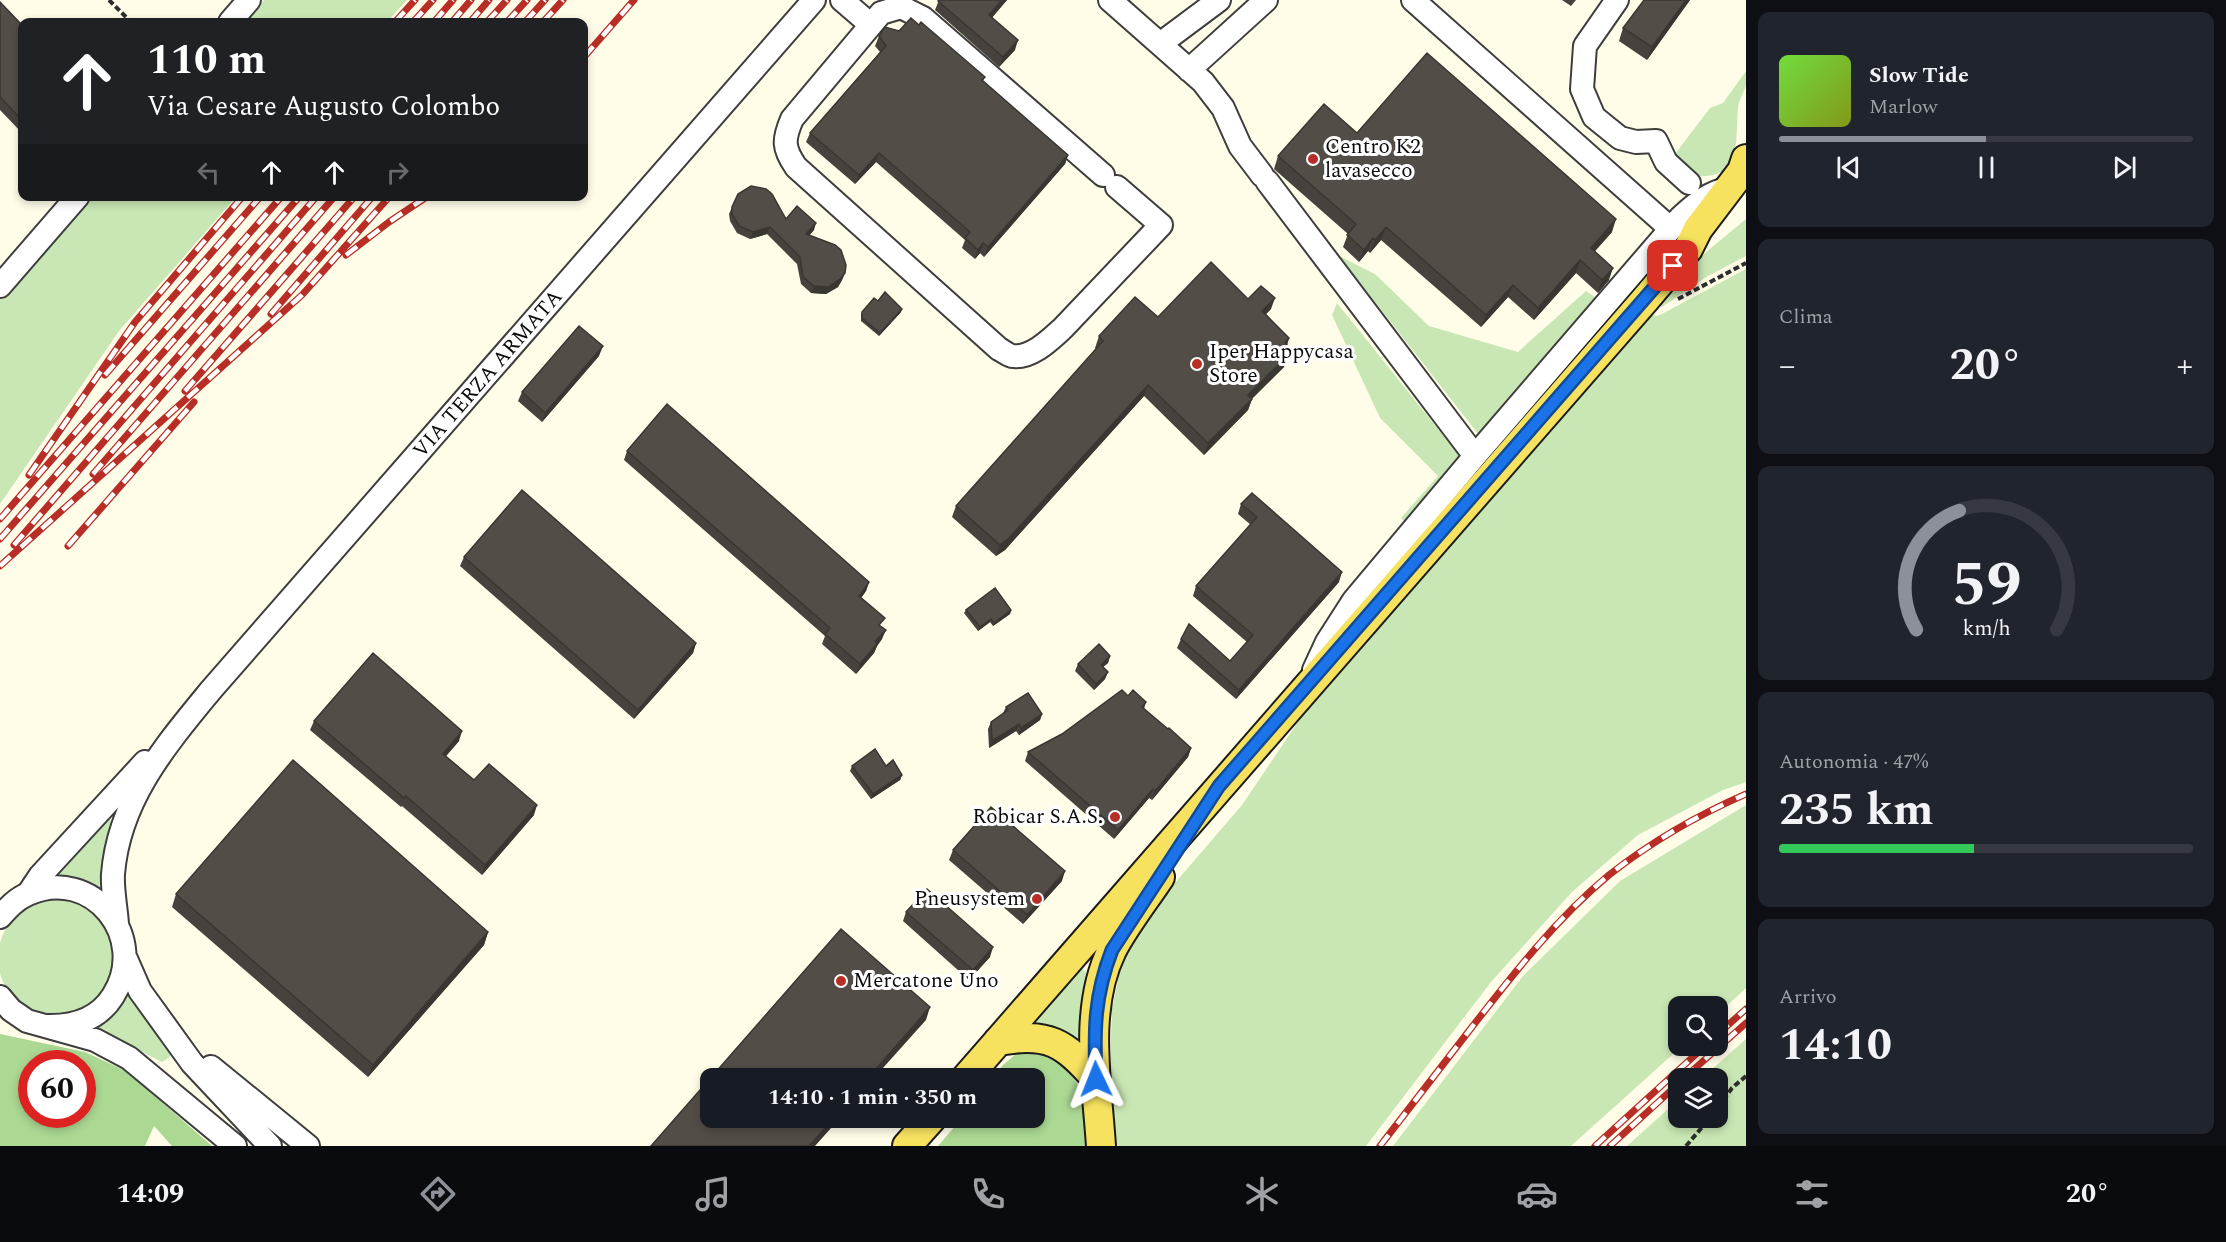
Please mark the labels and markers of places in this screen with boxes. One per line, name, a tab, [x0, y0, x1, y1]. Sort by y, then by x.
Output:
place label: Centro K2 lavasecco	[1325, 131, 1421, 187]
marker: Centro K2 lavasecco	[1306, 152, 1320, 166]
pin	[1647, 240, 1698, 291]
place label: Iper Happycasa Store	[1209, 336, 1355, 392]
marker: Iper Happycasa Store	[1190, 357, 1204, 371]
place label: Robicar S.A.S.	[972, 801, 1103, 833]
marker: Robicar S.A.S.	[1108, 810, 1122, 824]
place label: Pneusystem	[914, 883, 1025, 915]
marker: Pneusystem	[1030, 892, 1044, 906]
place label: Mercatone Uno	[853, 965, 999, 997]
marker: Mercatone Uno	[834, 974, 848, 988]

